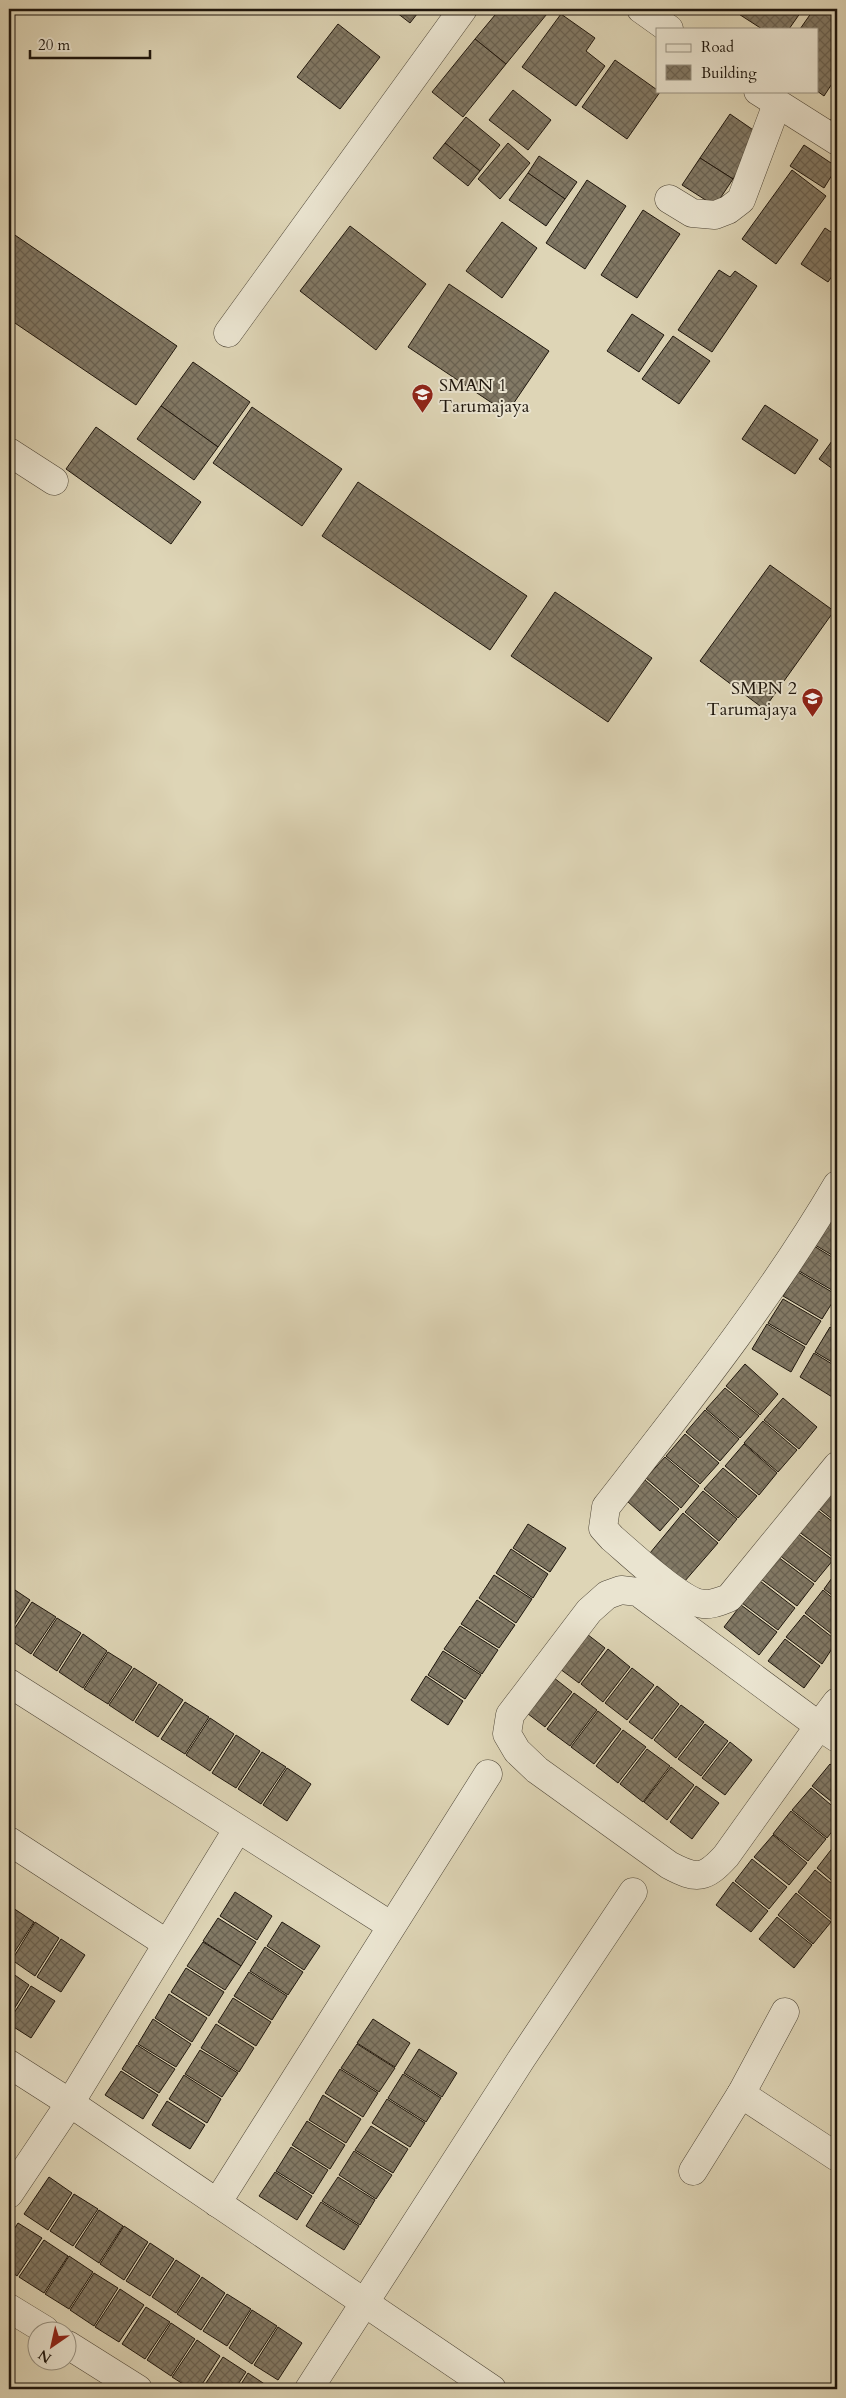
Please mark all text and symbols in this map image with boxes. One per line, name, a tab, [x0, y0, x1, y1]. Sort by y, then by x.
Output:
scale bar	[30, 28, 150, 60]
legend	[656, 28, 818, 92]
text: 20 m	[38, 35, 70, 55]
text: Road	[701, 37, 734, 57]
text: Building	[701, 63, 757, 83]
place label: SMAN 1 Tarumajaya	[439, 373, 530, 419]
school or university icon: SMAN 1 Tarumajaya	[411, 383, 435, 414]
place label: SMPN 2 Tarumajaya	[706, 676, 797, 722]
school or university icon: SMPN 2 Tarumajaya	[801, 686, 825, 717]
north arrow	[28, 2320, 78, 2370]
text: N	[35, 2345, 55, 2368]

